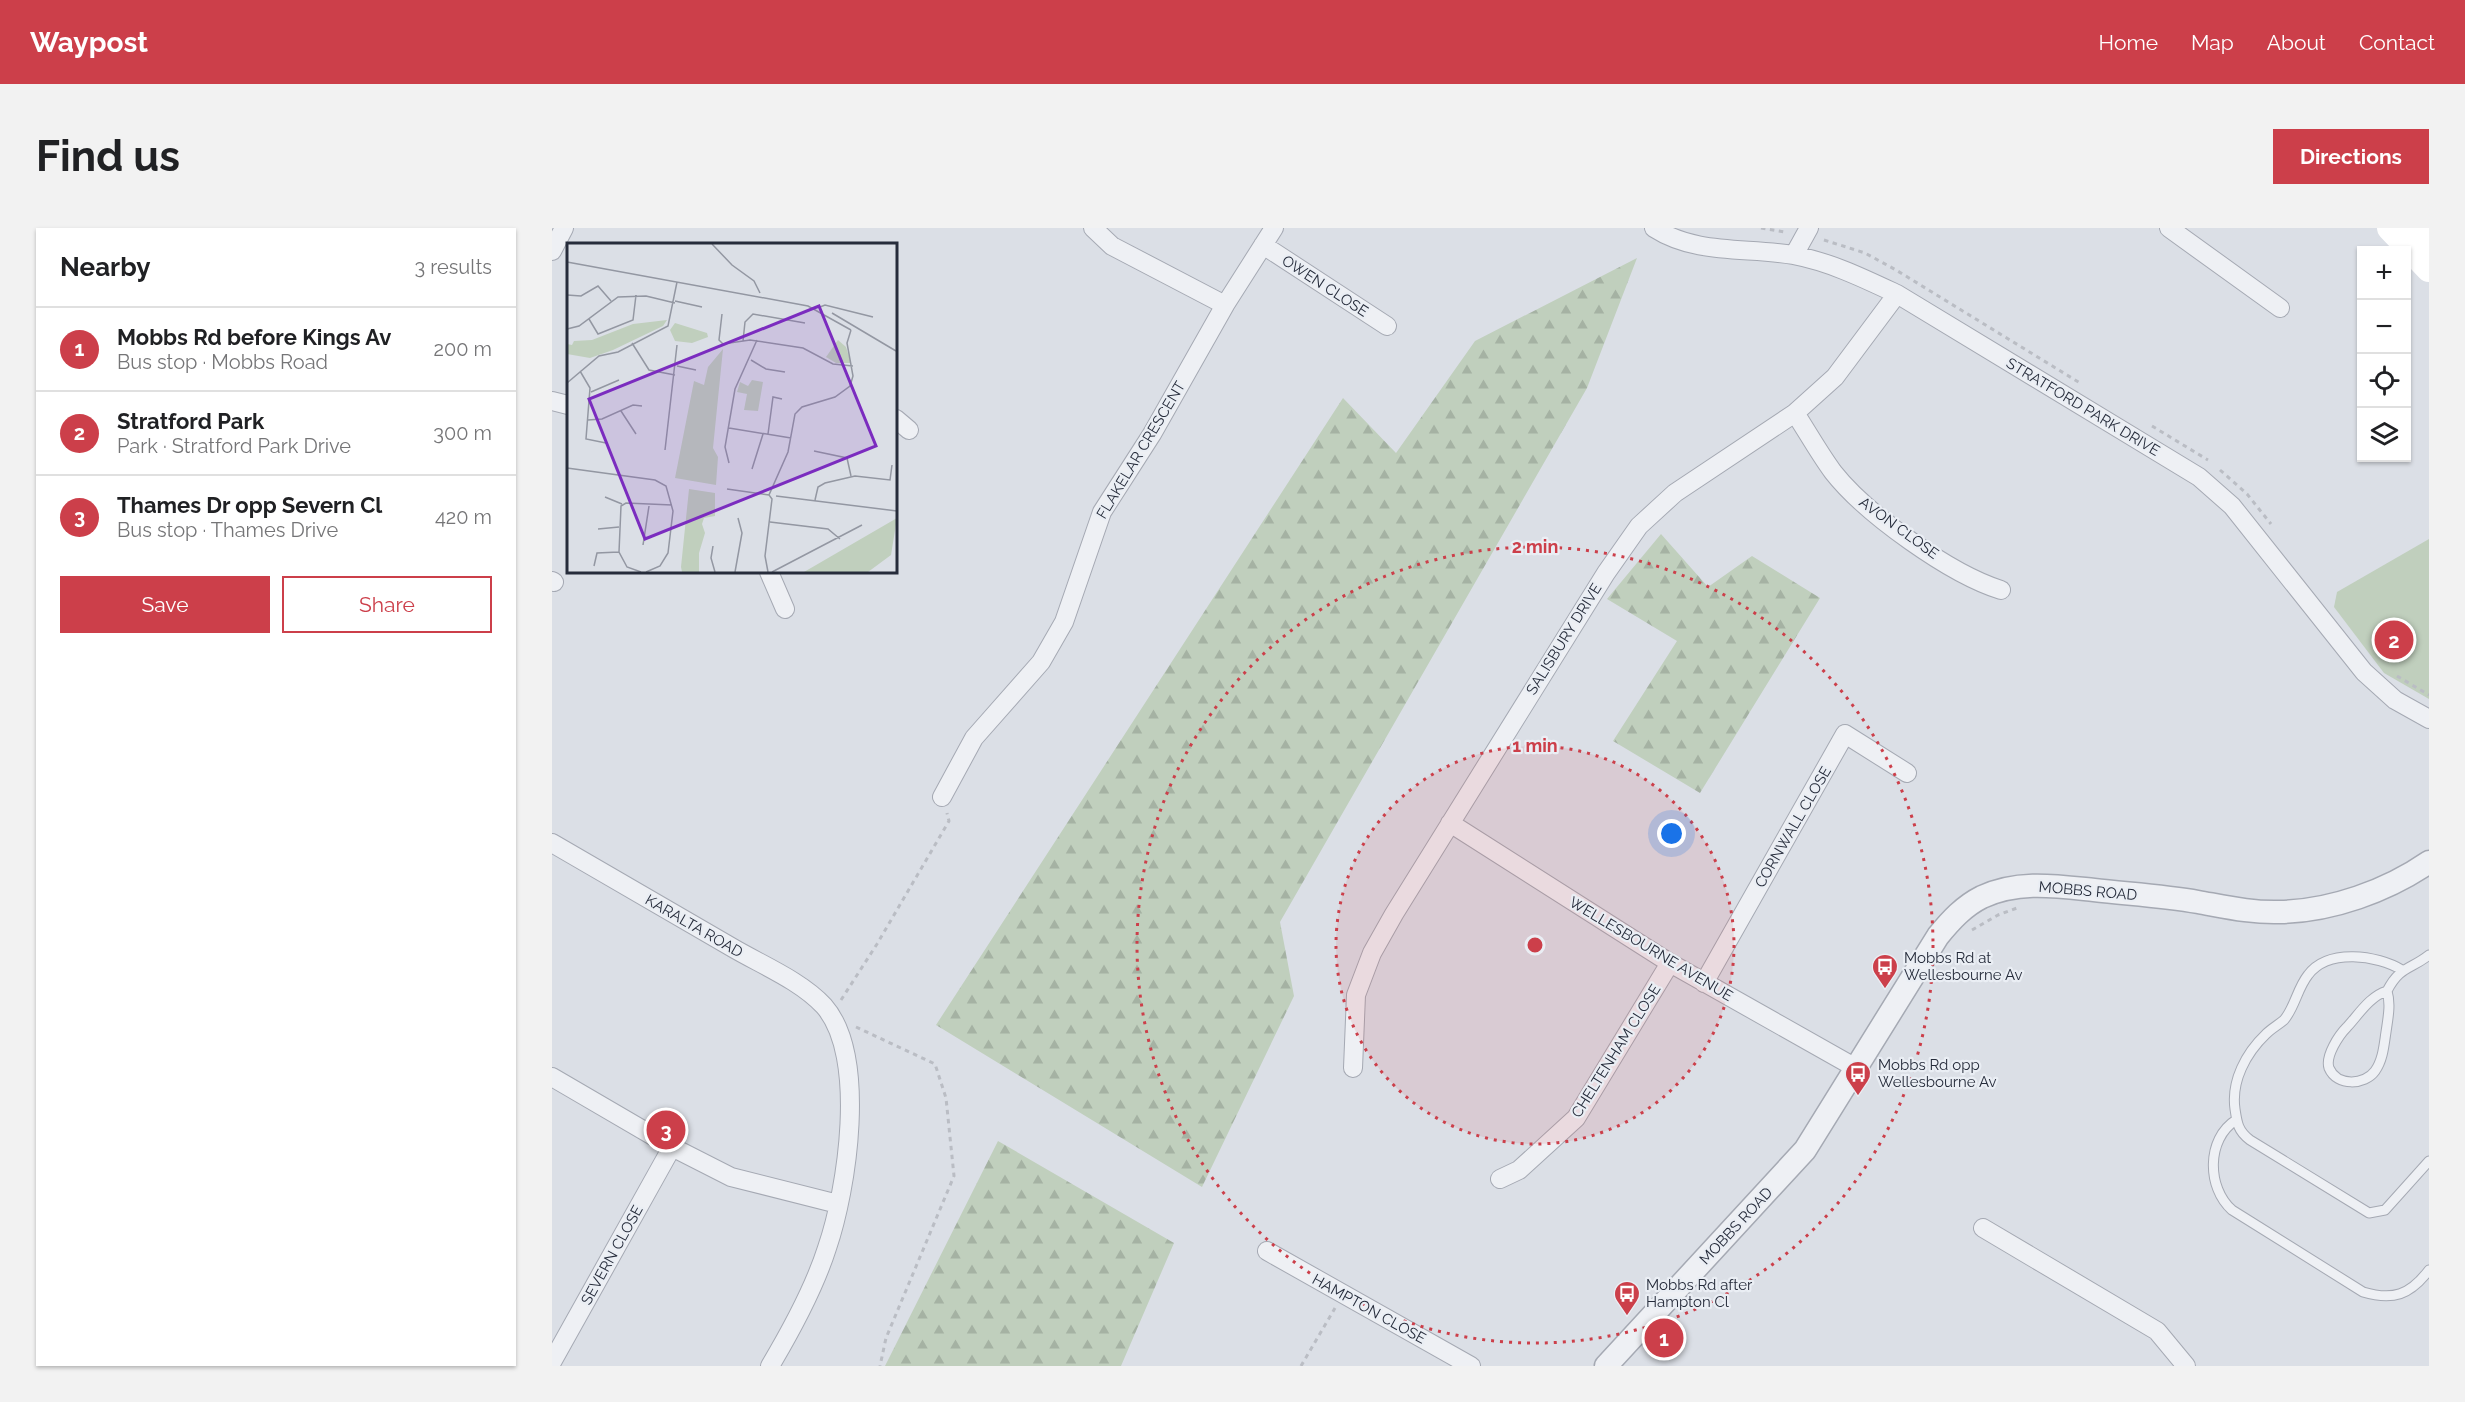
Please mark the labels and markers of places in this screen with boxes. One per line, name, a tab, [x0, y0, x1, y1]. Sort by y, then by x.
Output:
pin: 2	[2374, 618, 2414, 662]
centre of rings	[1525, 935, 1545, 955]
place label: Mobbs Rd at Wellesbourne Av	[1904, 949, 2023, 984]
bus stop icon: Mobbs Rd at Wellesbourne Av	[1870, 952, 1900, 990]
place label: Mobbs Rd opp Wellesbourne Av	[1878, 1056, 1997, 1091]
bus stop icon: Mobbs Rd opp Wellesbourne Av	[1843, 1059, 1873, 1097]
pin: 3	[646, 1108, 686, 1152]
place label: Mobbs Rd after Hampton Cl	[1646, 1276, 1753, 1311]
bus stop icon: Mobbs Rd after Hampton Cl	[1612, 1279, 1642, 1317]
pin: 1	[1644, 1316, 1684, 1360]

